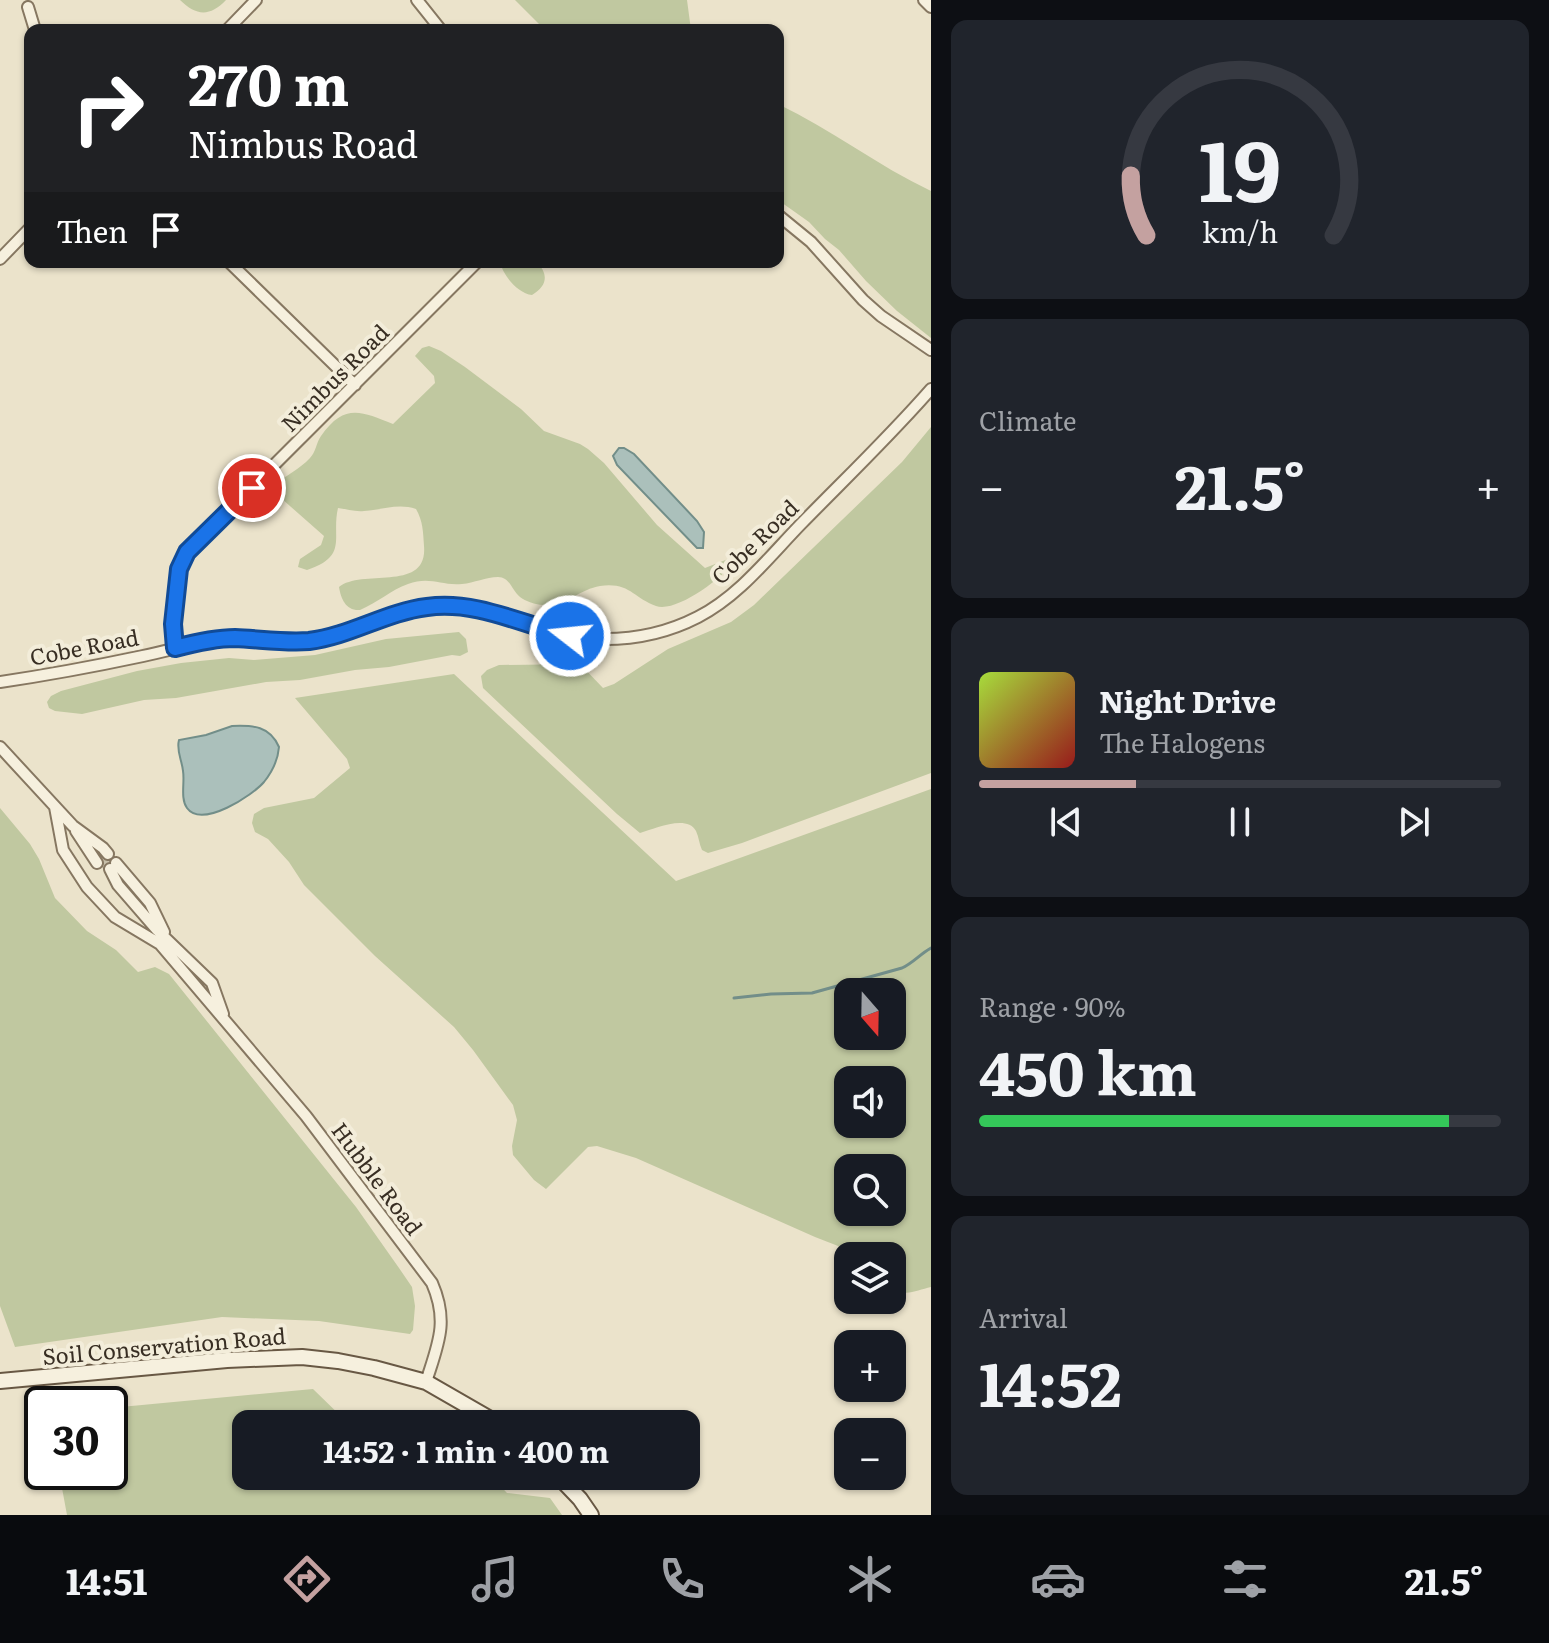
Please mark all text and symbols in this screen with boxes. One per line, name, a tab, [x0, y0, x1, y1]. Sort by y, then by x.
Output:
text: 270 m	[188, 40, 349, 123]
icon: right	[56, 56, 160, 160]
text: 19	[1199, 103, 1281, 227]
text: Nimbus Road	[188, 116, 418, 169]
text: Then	[56, 208, 128, 252]
icon: arrive	[144, 208, 188, 252]
text: km/h	[1202, 209, 1278, 252]
street label: Nimbus Road	[273, 316, 395, 438]
text: Climate	[979, 400, 1077, 439]
text: 21.5°	[1175, 439, 1305, 528]
text: −	[979, 451, 1005, 517]
text: +	[1475, 451, 1501, 517]
pin	[218, 454, 286, 522]
icon: arrive	[230, 466, 274, 510]
street label: Cobe Road	[703, 491, 805, 591]
position arrow	[528, 594, 612, 678]
street label: Cobe Road	[27, 619, 141, 673]
text: Night Drive	[1099, 678, 1276, 722]
text: The Halogens	[1099, 722, 1265, 761]
icon: previous	[1044, 800, 1088, 844]
icon: pause	[1218, 800, 1262, 844]
icon: next	[1392, 800, 1436, 844]
north arrow	[834, 978, 906, 1050]
map controls	[834, 978, 906, 1490]
text: Range · 90%	[979, 986, 1126, 1025]
text: 450 km	[979, 1025, 1197, 1114]
button: sound	[834, 1066, 906, 1138]
street label: Hubble Road	[325, 1115, 431, 1241]
button: search	[834, 1154, 906, 1226]
button: layers	[834, 1242, 906, 1314]
text: Arrival	[979, 1297, 1068, 1336]
street label: Soil Conservation Road	[41, 1318, 287, 1372]
button: +	[834, 1330, 906, 1402]
text: 14:52	[979, 1336, 1122, 1425]
speed limit sign: 30	[24, 1386, 128, 1490]
button: −	[834, 1418, 906, 1490]
text: 14:52 · 1 min · 400 m	[323, 1428, 609, 1472]
icon: directions	[279, 1551, 335, 1607]
icon: music	[467, 1551, 523, 1607]
icon: phone	[654, 1551, 710, 1607]
icon: climate	[842, 1551, 898, 1607]
icon: car	[1030, 1551, 1086, 1607]
icon: filters	[1217, 1551, 1273, 1607]
text: 14:51	[66, 1553, 147, 1606]
text: 21.5°	[1405, 1553, 1483, 1606]

